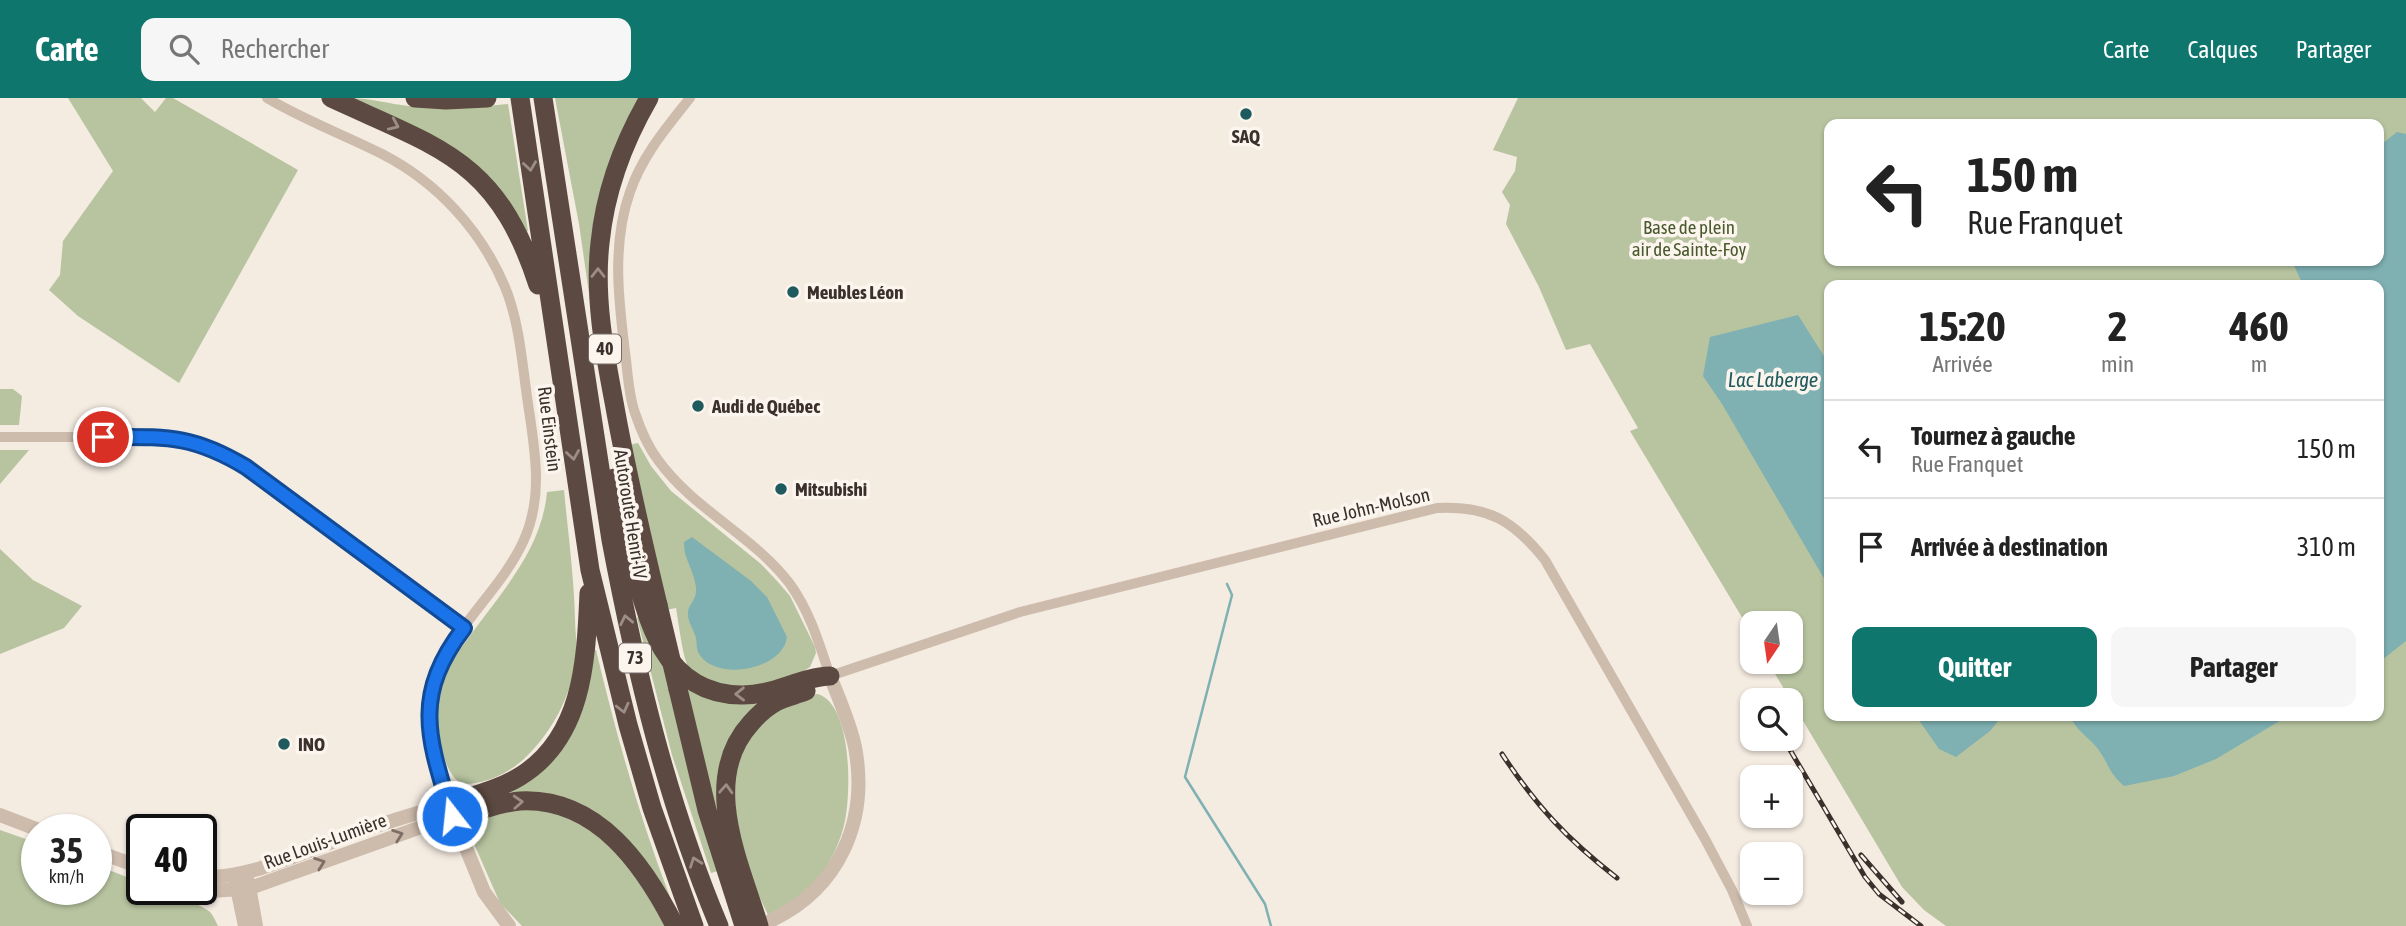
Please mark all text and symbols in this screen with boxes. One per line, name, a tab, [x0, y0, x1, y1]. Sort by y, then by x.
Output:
search box	[141, 18, 631, 81]
text: Carte	[35, 30, 99, 68]
icon: search	[165, 30, 203, 68]
text: Rechercher	[221, 34, 329, 64]
text: Carte	[2103, 36, 2149, 63]
text: Calques	[2187, 36, 2258, 63]
text: Partager	[2296, 36, 2371, 63]
marker: SAQ	[1238, 106, 1254, 122]
one-way arrow	[386, 117, 399, 131]
place label: SAQ	[1232, 125, 1260, 147]
text: 150 m	[1967, 146, 2078, 202]
icon: left	[1852, 147, 1943, 238]
one-way arrow	[522, 160, 537, 171]
text: Rue Franquet	[1967, 204, 2123, 241]
park label: Base de plein air de Sainte-Foy	[1632, 216, 1746, 260]
one-way arrow	[590, 268, 606, 278]
place label: Meubles Léon	[807, 281, 903, 303]
marker: Meubles Léon	[785, 284, 801, 300]
text: 15:20	[1919, 302, 2006, 350]
text: 2	[2108, 302, 2127, 350]
text: 460	[2229, 302, 2289, 350]
road number: 40	[589, 334, 621, 363]
text: Arrivée	[1932, 351, 1993, 377]
text: min	[2101, 351, 2134, 377]
text: m	[2251, 351, 2267, 377]
water label: Lac Laberge	[1728, 367, 1818, 391]
street label: Rue Einstein	[534, 385, 566, 473]
place label: Audi de Québec	[711, 395, 820, 417]
marker: Audi de Québec	[690, 398, 706, 414]
pin	[73, 407, 133, 467]
icon: arrive	[84, 418, 122, 456]
text: Tournez à gauche	[1911, 421, 2076, 451]
icon: left	[1852, 430, 1890, 468]
text: 150 m	[2297, 434, 2356, 464]
street label: Autoroute Henri-IV	[610, 448, 652, 581]
one-way arrow	[565, 449, 580, 460]
text: Rue Franquet	[1911, 451, 2023, 477]
place label: Mitsubishi	[795, 478, 867, 500]
marker: Mitsubishi	[773, 481, 789, 497]
street label: Rue John-Molson	[1310, 483, 1432, 531]
icon: arrive	[1852, 528, 1890, 566]
text: Arrivée à destination	[1911, 532, 2108, 562]
text: 310 m	[2297, 532, 2356, 562]
north arrow	[1740, 611, 1802, 674]
map controls	[1740, 611, 1803, 905]
one-way arrow	[620, 614, 635, 626]
button: Quitter	[1852, 627, 2097, 707]
button: Partager	[2111, 627, 2356, 707]
road number: 73	[619, 644, 651, 672]
one-way arrow	[734, 686, 745, 702]
button: search	[1740, 688, 1803, 751]
one-way arrow	[615, 701, 629, 713]
place label: INO	[298, 733, 325, 755]
marker: INO	[276, 736, 292, 752]
button: +	[1740, 765, 1803, 828]
position arrow	[415, 779, 489, 853]
one-way arrow	[718, 783, 733, 794]
one-way arrow	[513, 795, 524, 810]
street label: Rue Louis-Lumière	[261, 809, 389, 873]
speed limit sign: 40	[126, 814, 217, 905]
one-way arrow	[392, 829, 404, 843]
text: 35	[50, 830, 83, 870]
button: −	[1740, 842, 1803, 905]
one-way arrow	[314, 857, 326, 871]
one-way arrow	[689, 857, 703, 869]
text: km/h	[49, 866, 84, 887]

